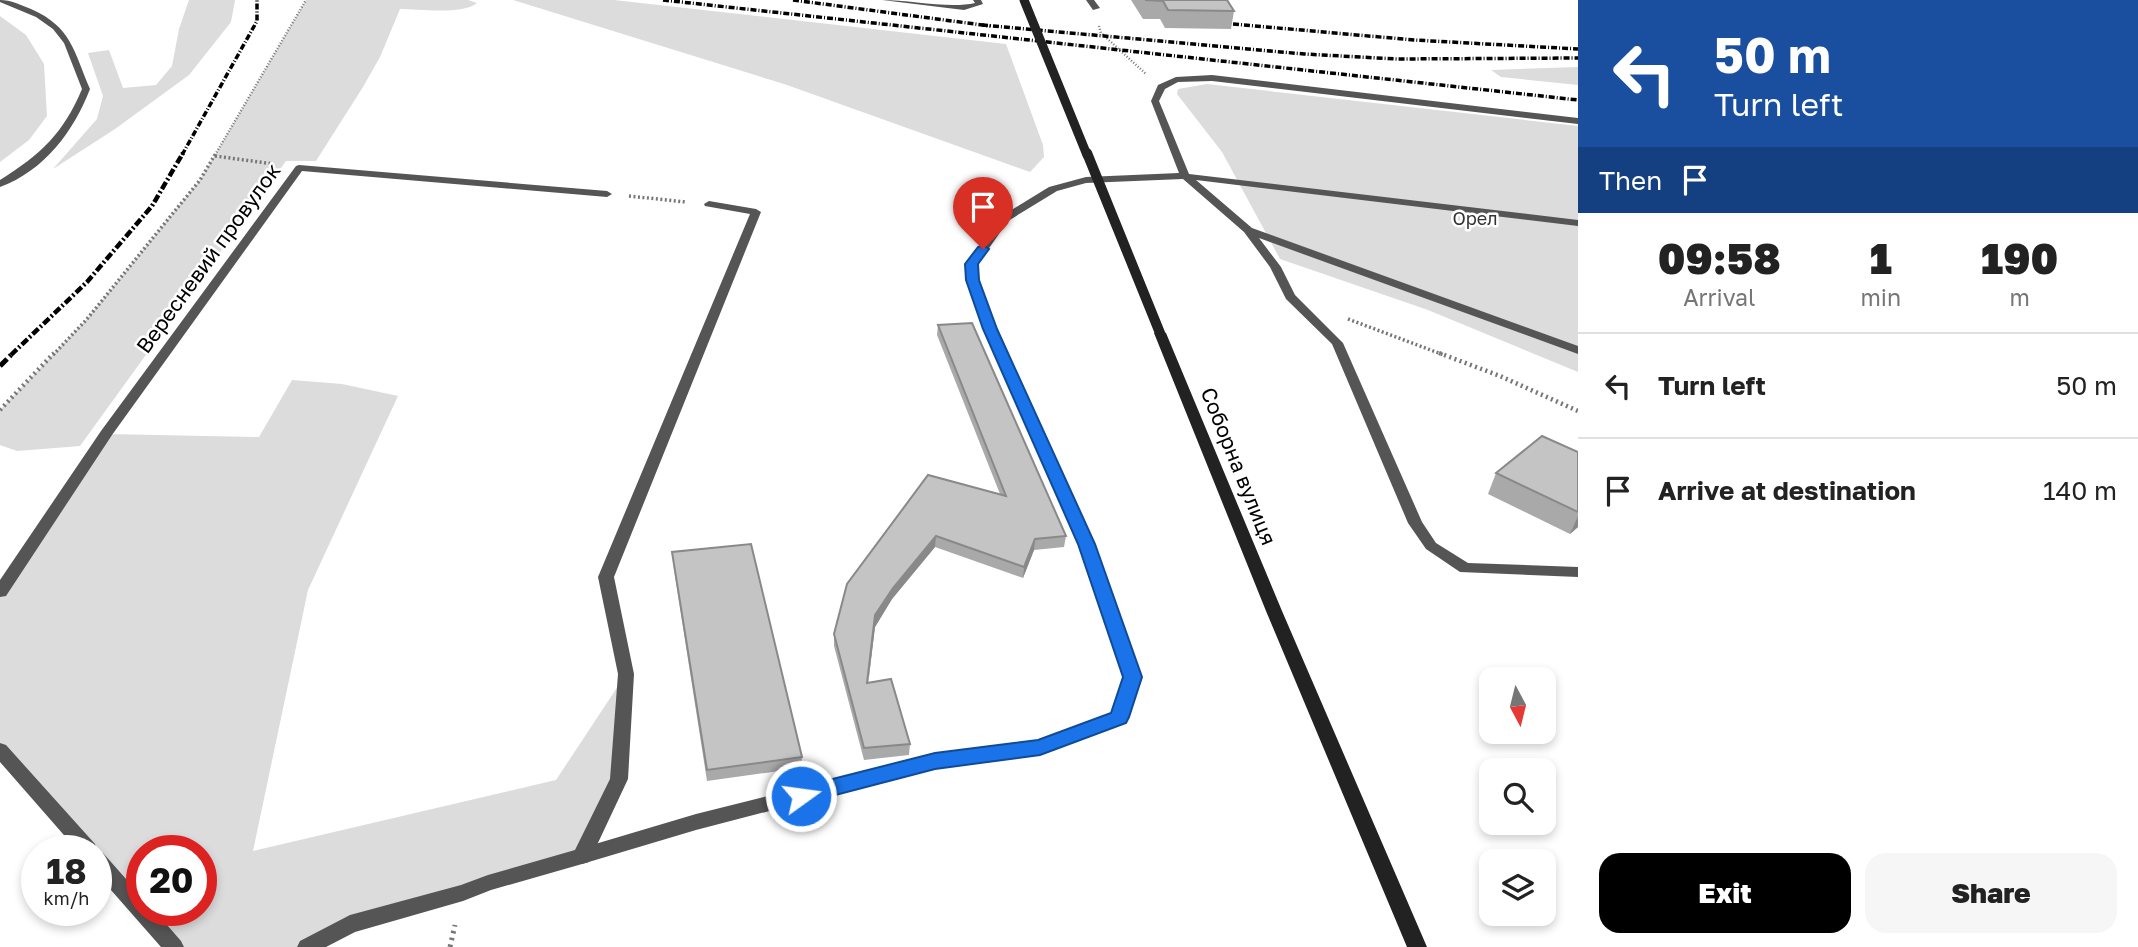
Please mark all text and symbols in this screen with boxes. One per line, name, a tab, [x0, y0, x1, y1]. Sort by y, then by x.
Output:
text: 50 m	[1714, 25, 1831, 84]
icon: left	[1599, 28, 1690, 119]
text: Turn left	[1714, 85, 1843, 123]
street label: Вересневий провулок	[130, 158, 286, 358]
icon: arrive	[1676, 161, 1714, 199]
text: Then	[1599, 165, 1662, 196]
pin	[953, 177, 1013, 249]
icon: arrive	[964, 188, 1002, 226]
park label: Орел	[1452, 207, 1498, 229]
text: 09:58	[1658, 233, 1781, 283]
text: 1	[1870, 233, 1892, 283]
text: 190	[1981, 233, 2058, 283]
text: Arrival	[1683, 283, 1755, 311]
text: min	[1860, 283, 1901, 311]
text: m	[2009, 283, 2030, 311]
icon: left	[1599, 367, 1637, 405]
text: Turn left	[1658, 370, 1766, 401]
text: 50 m	[2056, 370, 2117, 401]
street label: Соборна вулиця	[1195, 383, 1283, 549]
icon: arrive	[1599, 472, 1637, 510]
text: Arrive at destination	[1658, 475, 1916, 506]
text: 140 m	[2043, 475, 2117, 506]
north arrow	[1479, 667, 1556, 744]
map controls	[1479, 667, 1556, 926]
button: search	[1479, 758, 1556, 835]
position arrow	[764, 759, 838, 833]
speed limit sign: 20	[126, 835, 217, 926]
button: layers	[1479, 849, 1556, 926]
text: 18	[46, 850, 87, 892]
button: Exit	[1599, 853, 1851, 933]
button: Share	[1865, 853, 2117, 933]
text: km/h	[44, 887, 89, 909]

